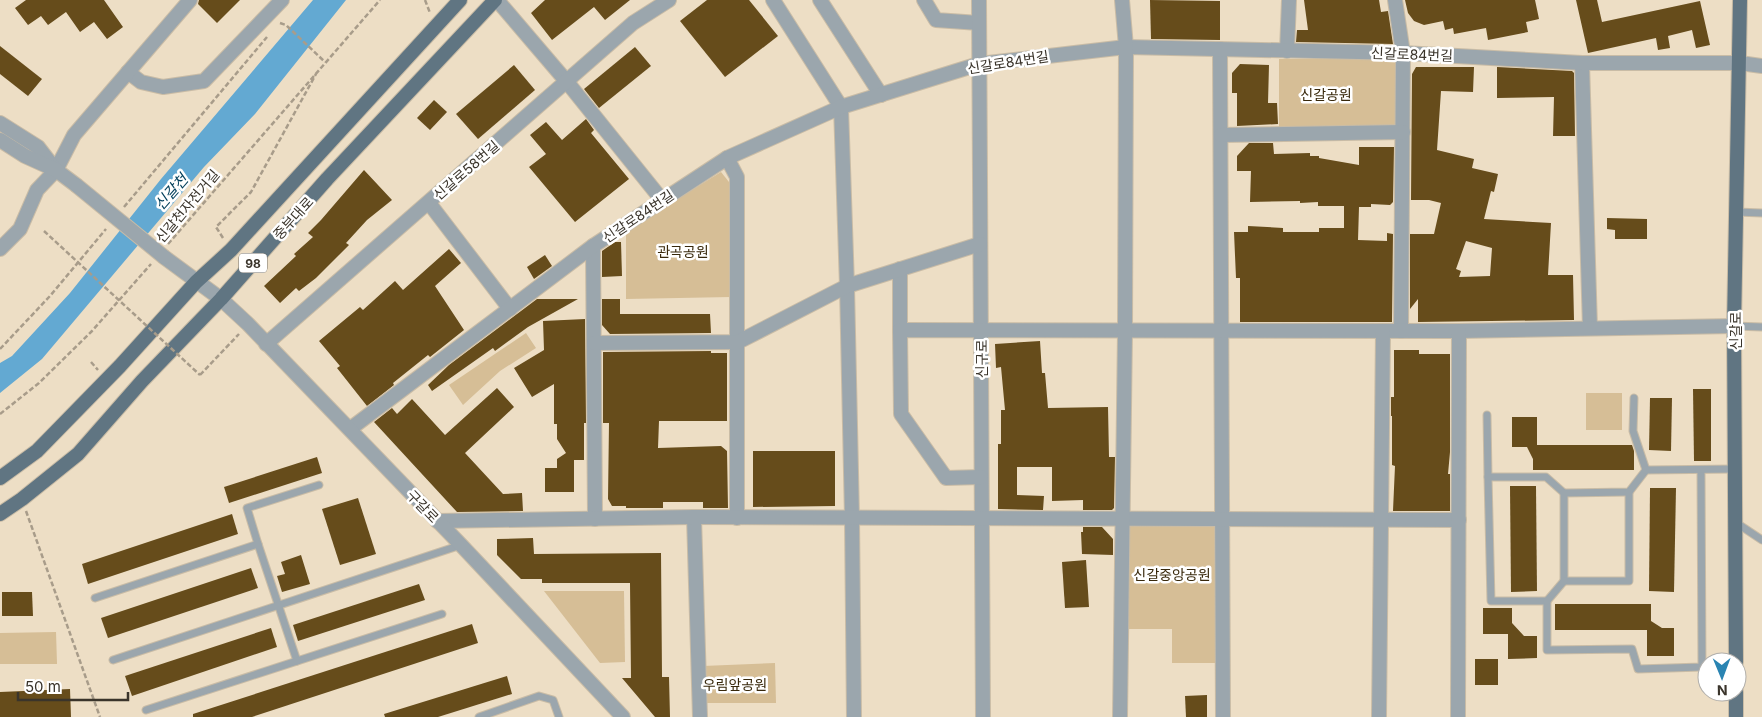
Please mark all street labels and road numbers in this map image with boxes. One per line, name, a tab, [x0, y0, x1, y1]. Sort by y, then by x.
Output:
street label: 신갈로84번길	[1371, 44, 1453, 64]
street label: 신갈로84번길	[966, 47, 1050, 77]
street label: 신갈로58번길	[430, 137, 502, 203]
street label: 신갈천자전거길	[152, 166, 222, 246]
street label: 신갈로84번길	[599, 186, 677, 246]
street label: 중부대로	[269, 193, 317, 243]
road number: 98	[239, 254, 267, 272]
street label: 신갈로	[1727, 312, 1744, 350]
street label: 신구로	[973, 340, 990, 378]
street label: 구갈로	[403, 486, 443, 526]

